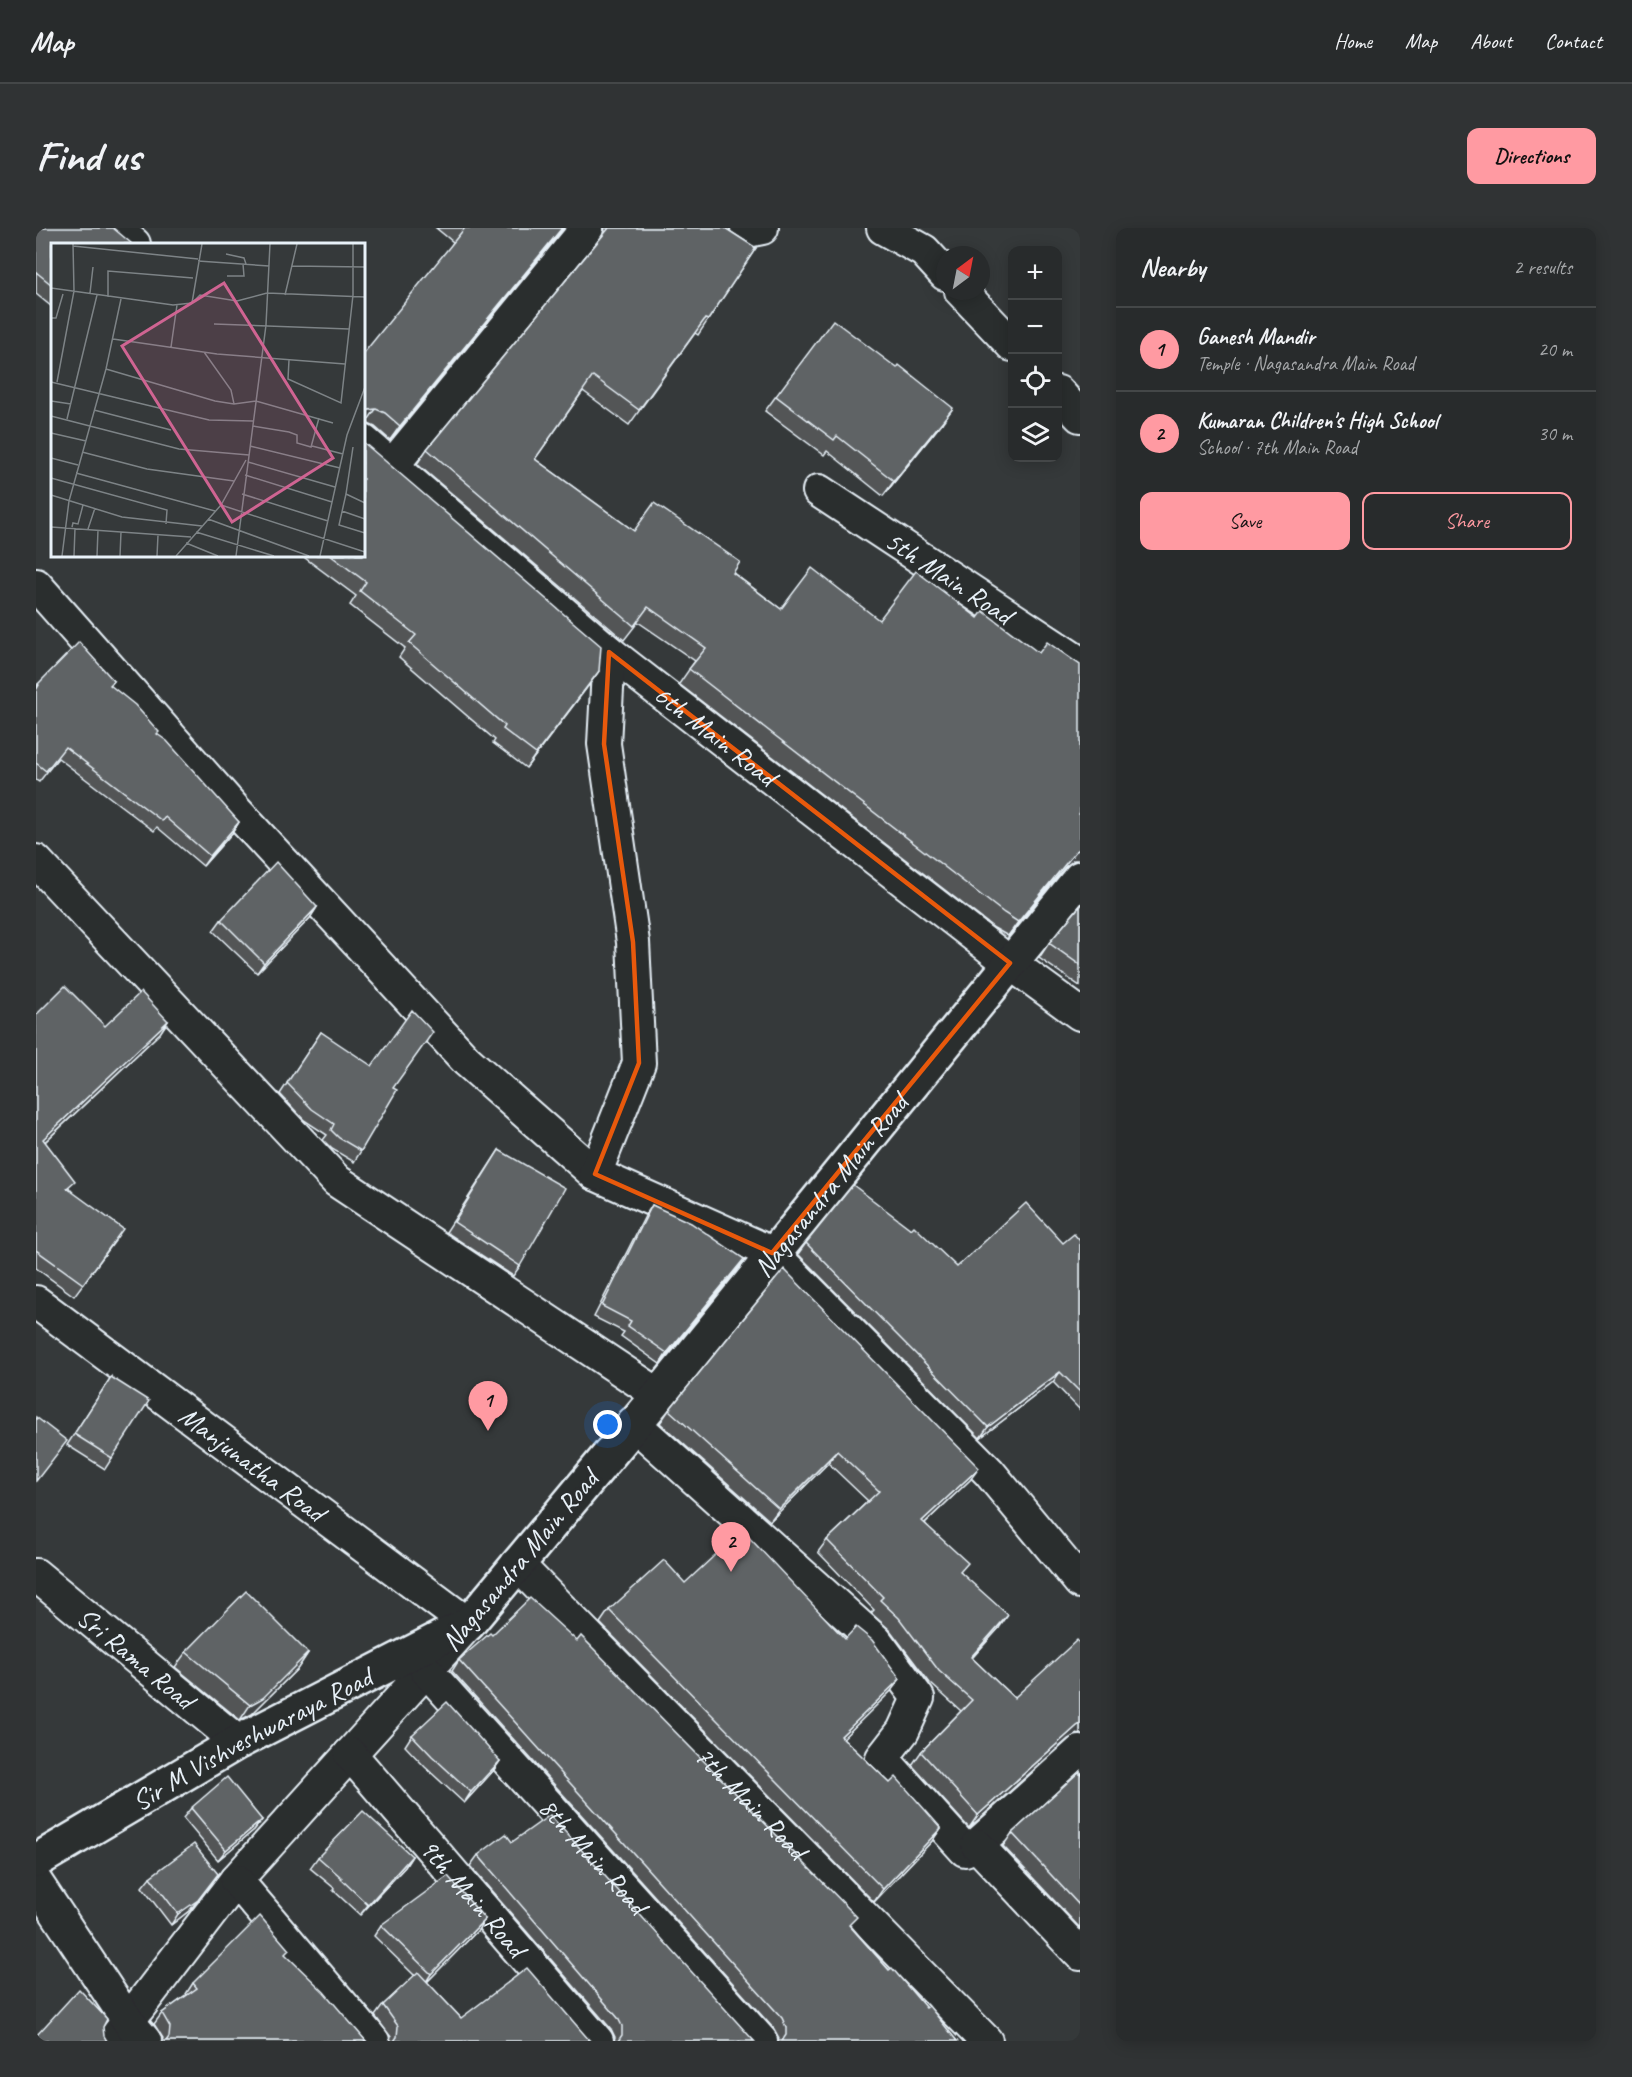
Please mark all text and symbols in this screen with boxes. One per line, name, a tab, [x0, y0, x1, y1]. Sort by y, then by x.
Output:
text: Map	[30, 24, 73, 59]
text: Home	[1334, 28, 1372, 54]
text: Map	[1405, 28, 1437, 54]
text: About	[1470, 28, 1512, 54]
text: Contact	[1545, 28, 1602, 54]
button: Directions	[1467, 128, 1596, 184]
text: Find us	[36, 130, 141, 183]
inset map	[51, 243, 364, 556]
north arrow	[936, 246, 990, 300]
map controls	[1008, 246, 1062, 462]
button: +	[1008, 246, 1062, 300]
text: Nearby	[1140, 251, 1205, 284]
text: 2 results	[1513, 255, 1572, 280]
button: −	[1008, 300, 1062, 354]
text: Ganesh Mandir	[1197, 323, 1315, 351]
text: 1	[1155, 337, 1164, 362]
text: 20 m	[1538, 337, 1572, 362]
text: Temple · Nagasandra Main Road	[1197, 351, 1414, 376]
button: locate	[1008, 354, 1062, 408]
text: Kumaran Children's High School	[1197, 407, 1438, 435]
button: layers	[1008, 408, 1062, 462]
text: 2	[1155, 421, 1164, 446]
text: 30 m	[1538, 421, 1572, 446]
text: School · 7th Main Road	[1197, 435, 1357, 460]
button: Save	[1140, 492, 1350, 550]
button: Share	[1362, 492, 1572, 550]
street label: 5th Main Road	[879, 523, 1023, 634]
street label: 6th Main Road	[647, 677, 787, 796]
street label: Nagasandra Main Road	[745, 1083, 918, 1284]
pin: 1	[468, 1382, 508, 1431]
street label: Manjunatha Road	[172, 1398, 335, 1532]
your location	[593, 1410, 622, 1439]
street label: Nagasandra Main Road	[433, 1459, 608, 1658]
pin: 2	[712, 1522, 750, 1572]
street label: Sri Rama Road	[70, 1599, 205, 1719]
street label: Sir M Vishveshwaraya Road	[126, 1658, 381, 1819]
street label: 7th Main Road	[687, 1738, 817, 1870]
street label: 8th Main Road	[531, 1790, 658, 1925]
street label: 9th Main Road	[412, 1831, 536, 1967]

